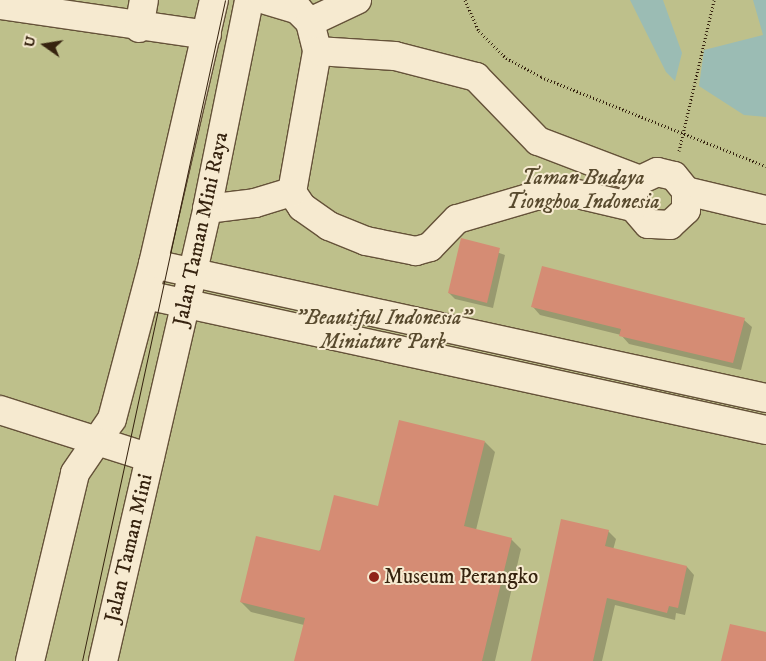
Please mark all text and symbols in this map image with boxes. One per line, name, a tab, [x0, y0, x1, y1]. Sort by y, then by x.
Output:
north arrow	[20, 20, 70, 70]
text: U	[20, 34, 40, 49]
street label: Jalan Taman Mini Raya	[168, 130, 234, 328]
park label: Taman Budaya Tionghoa Indonesia	[506, 165, 660, 215]
park label: "Beautiful Indonesia" Miniature Park	[295, 305, 471, 355]
street label: Jalan Taman Mini	[100, 471, 158, 625]
place label: Museum Perangko	[384, 564, 538, 590]
marker: Museum Perangko	[368, 571, 380, 583]

